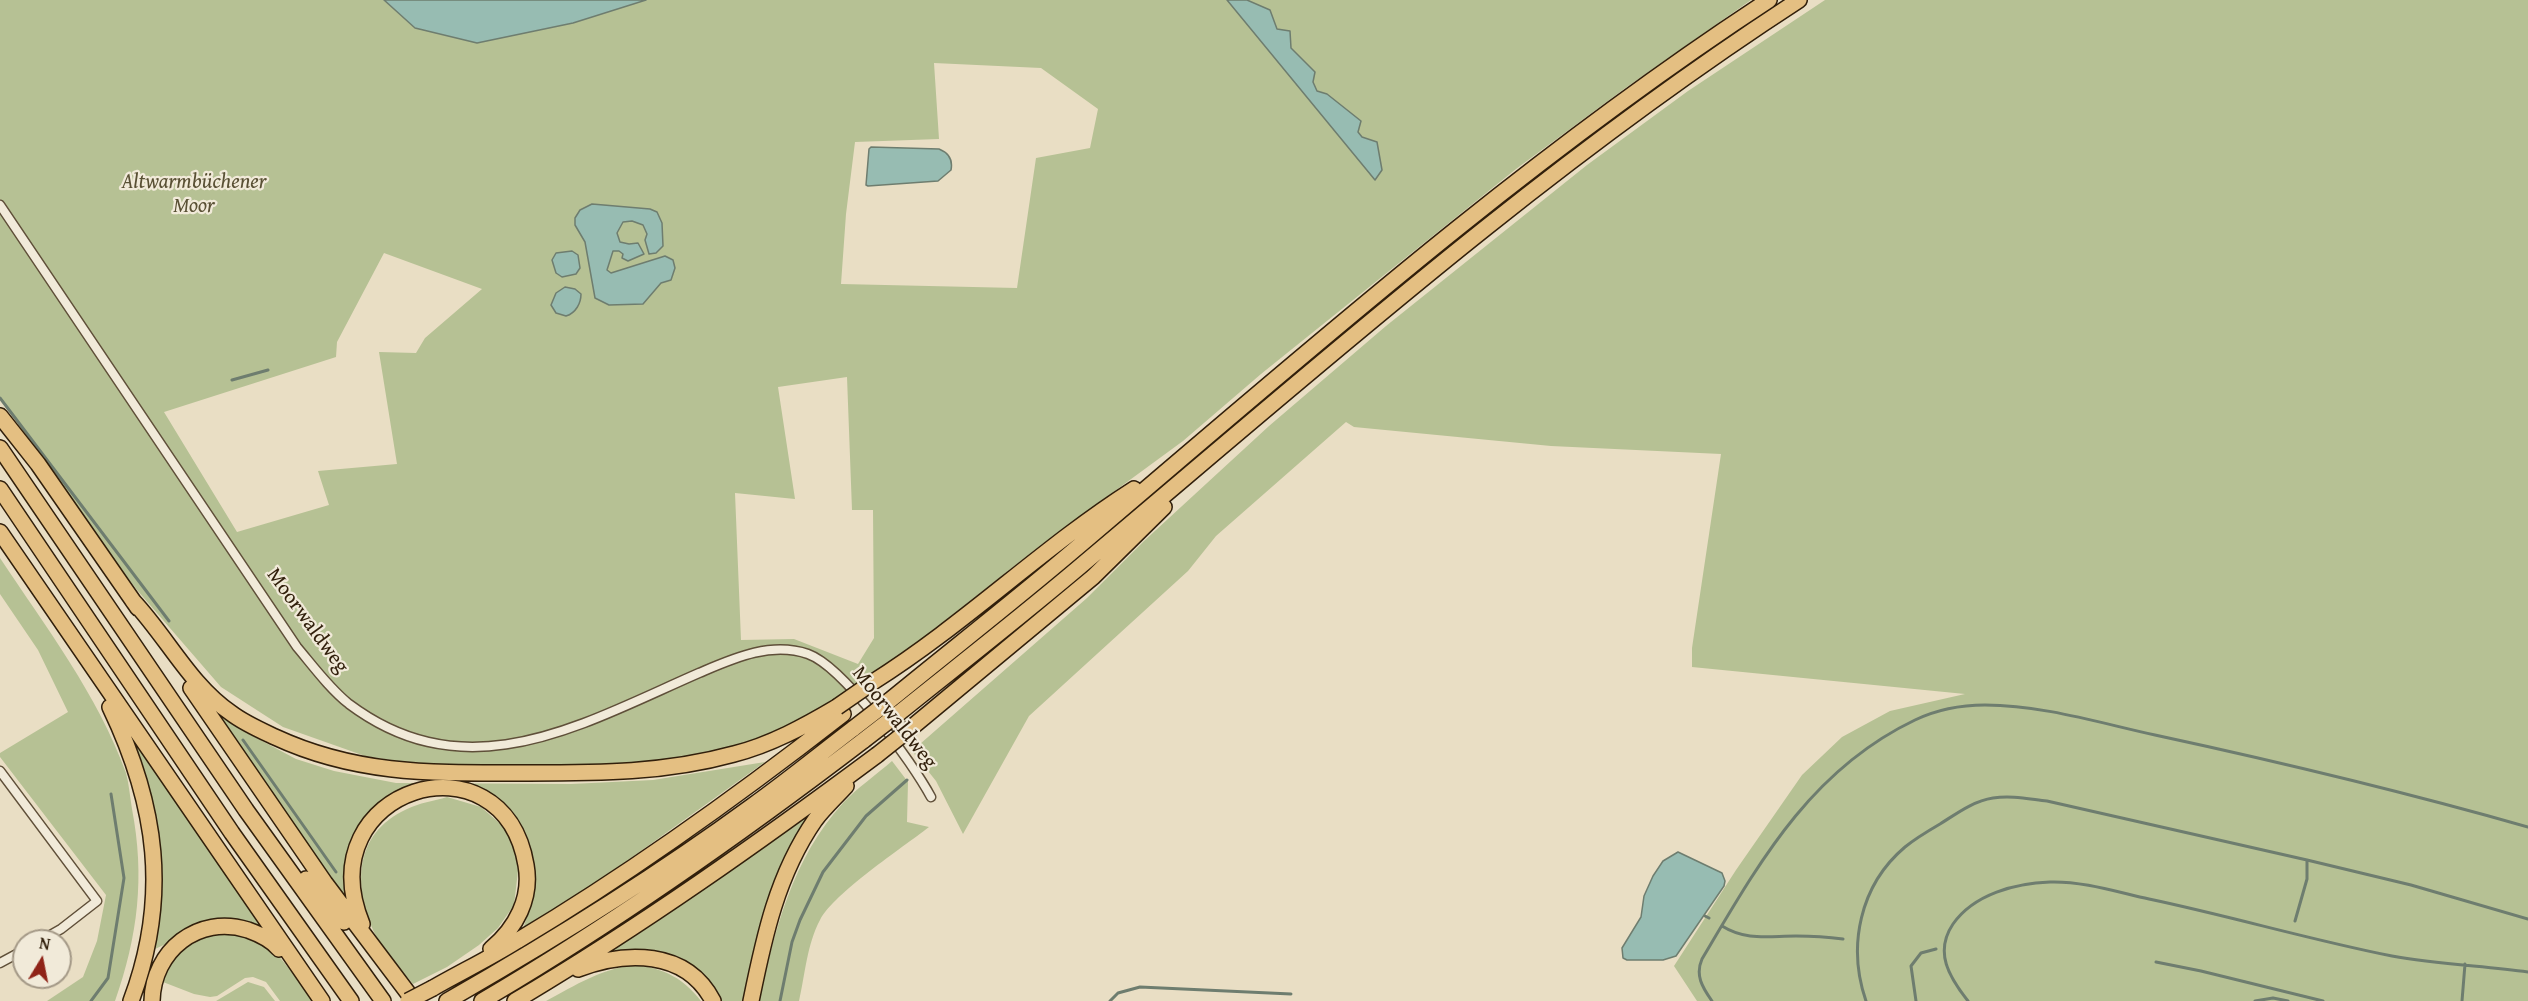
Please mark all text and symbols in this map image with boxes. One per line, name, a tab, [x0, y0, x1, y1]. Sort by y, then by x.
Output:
park label: Altwarmbüchener Moor	[121, 170, 267, 220]
street label: Moorwaldweg	[260, 564, 354, 678]
street label: Moorwaldweg	[846, 661, 942, 775]
north arrow	[12, 929, 72, 989]
text: N	[37, 930, 52, 956]

